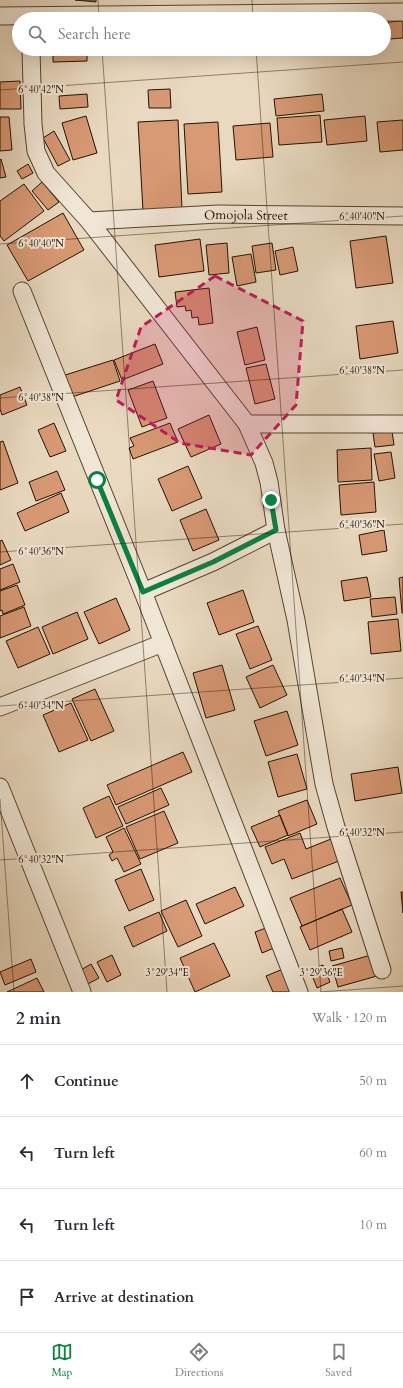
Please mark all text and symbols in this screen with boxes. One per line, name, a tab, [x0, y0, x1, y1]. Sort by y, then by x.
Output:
search box	[12, 12, 391, 56]
icon: search	[26, 23, 48, 45]
text: Search here	[58, 24, 131, 44]
text: 6°40'42"N	[18, 83, 64, 97]
street label: Omojola Street	[204, 206, 288, 225]
text: 6°40'40"N	[339, 210, 385, 224]
text: 6°40'40"N	[18, 237, 64, 251]
text: 6°40'38"N	[339, 364, 385, 378]
text: 6°40'38"N	[18, 391, 64, 405]
route start	[88, 471, 106, 489]
route end	[262, 491, 280, 509]
text: 6°40'36"N	[339, 518, 385, 532]
text: 6°40'36"N	[18, 545, 64, 559]
text: 6°40'34"N	[339, 672, 385, 686]
text: 6°40'34"N	[18, 699, 64, 713]
text: 6°40'32"N	[339, 826, 385, 840]
text: 6°40'32"N	[18, 853, 64, 867]
text: 3°29'34"E	[145, 966, 189, 980]
text: 3°29'36"E	[299, 966, 343, 980]
text: 2 min	[16, 1007, 61, 1030]
text: Walk · 120 m	[312, 1009, 387, 1027]
icon: ahead	[16, 1070, 38, 1092]
text: Continue	[54, 1071, 119, 1091]
text: 50 m	[359, 1072, 387, 1090]
icon: left	[16, 1142, 38, 1164]
text: Turn left	[54, 1143, 115, 1163]
text: 60 m	[359, 1144, 387, 1162]
icon: left	[16, 1214, 38, 1236]
text: Turn left	[54, 1215, 115, 1235]
text: 10 m	[359, 1216, 387, 1234]
icon: arrive	[16, 1286, 38, 1308]
text: Arrive at destination	[54, 1287, 194, 1307]
tab: Map	[51, 1341, 73, 1380]
tab: Directions	[175, 1341, 223, 1380]
tab: Saved	[325, 1341, 352, 1380]

